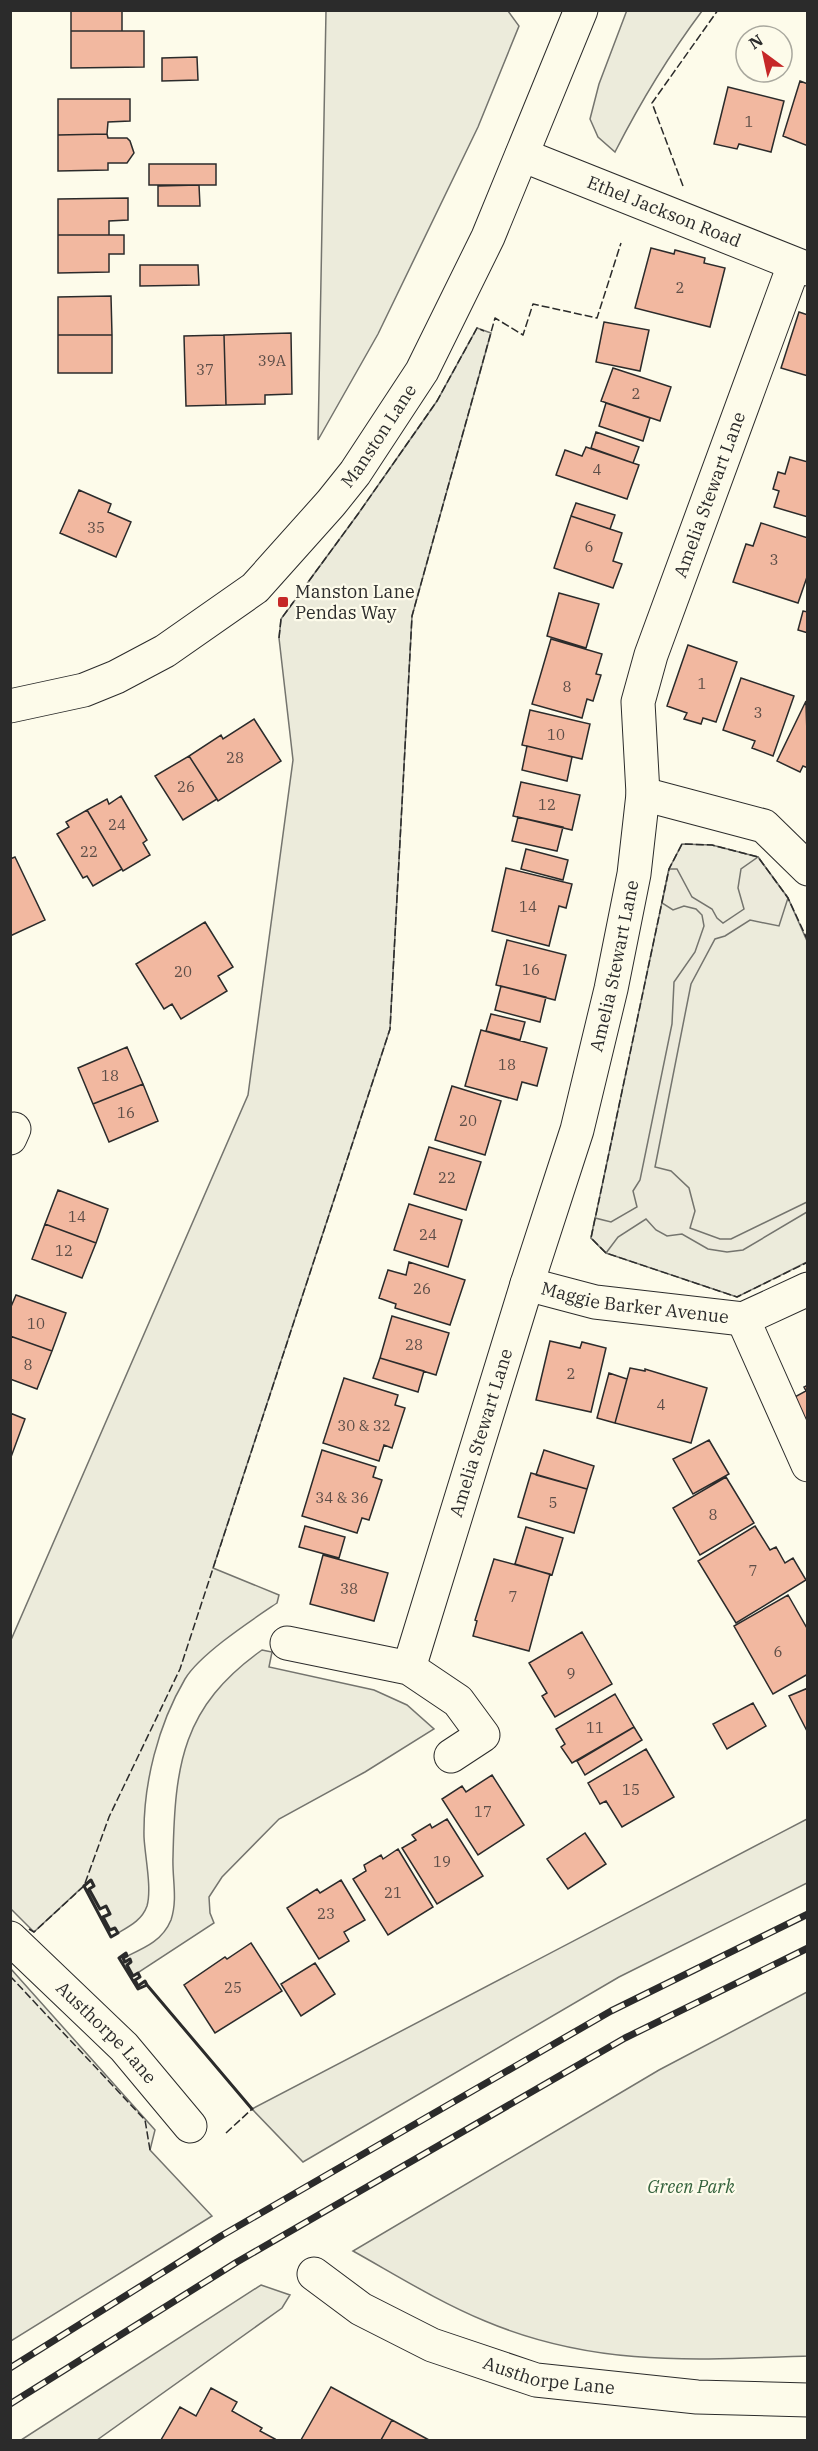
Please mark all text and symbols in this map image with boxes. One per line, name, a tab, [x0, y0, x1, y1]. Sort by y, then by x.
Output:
north arrow	[734, 24, 794, 84]
text: N	[745, 30, 767, 53]
house number: 1	[744, 112, 754, 131]
street label: Ethel Jackson Road	[584, 170, 745, 252]
house number: 2	[675, 278, 685, 297]
house number: 39A	[258, 351, 287, 370]
house number: 37	[196, 360, 214, 379]
street label: Manston Lane	[336, 380, 421, 492]
house number: 2	[631, 384, 641, 403]
street label: Amelia Stewart Lane	[668, 409, 750, 581]
house number: 4	[592, 460, 602, 479]
house number: 35	[87, 518, 105, 537]
house number: 6	[584, 537, 594, 556]
house number: 3	[769, 550, 779, 569]
place label: Manston Lane Pendas Way	[295, 580, 415, 624]
marker: Manston Lane Pendas Way	[276, 595, 290, 609]
house number: 1	[697, 674, 707, 693]
house number: 8	[562, 677, 572, 696]
house number: 3	[753, 703, 763, 722]
house number: 10	[547, 725, 565, 744]
house number: 28	[226, 748, 244, 767]
house number: 26	[177, 777, 195, 796]
house number: 12	[538, 795, 556, 814]
house number: 24	[108, 815, 126, 834]
house number: 22	[80, 842, 98, 861]
street label: Amelia Stewart Lane	[584, 878, 644, 1054]
house number: 14	[519, 897, 537, 916]
house number: 16	[522, 960, 540, 979]
house number: 20	[174, 962, 192, 981]
house number: 18	[498, 1055, 516, 1074]
house number: 18	[101, 1066, 119, 1085]
house number: 16	[117, 1103, 135, 1122]
house number: 20	[459, 1111, 477, 1130]
house number: 22	[438, 1168, 456, 1187]
house number: 14	[68, 1207, 86, 1226]
house number: 24	[419, 1225, 437, 1244]
house number: 12	[55, 1241, 73, 1260]
street label: Maggie Barker Avenue	[539, 1276, 730, 1328]
house number: 26	[413, 1279, 431, 1298]
house number: 10	[27, 1314, 45, 1333]
house number: 28	[405, 1335, 423, 1354]
street label: Amelia Stewart Lane	[444, 1346, 517, 1520]
house number: 8	[23, 1355, 33, 1374]
house number: 2	[566, 1364, 576, 1383]
house number: 4	[656, 1395, 666, 1414]
house number: 30 & 32	[337, 1416, 391, 1435]
house number: 34 & 36	[315, 1488, 369, 1507]
house number: 5	[548, 1493, 558, 1512]
house number: 8	[708, 1505, 718, 1524]
house number: 7	[748, 1561, 758, 1580]
house number: 38	[340, 1579, 358, 1598]
house number: 7	[508, 1587, 518, 1606]
house number: 6	[773, 1642, 783, 1661]
house number: 9	[566, 1664, 576, 1683]
house number: 11	[586, 1718, 604, 1737]
house number: 15	[622, 1780, 640, 1799]
house number: 17	[474, 1802, 492, 1821]
house number: 19	[433, 1852, 451, 1871]
house number: 21	[384, 1883, 402, 1902]
house number: 23	[317, 1904, 335, 1923]
street label: Austhorpe Lane	[51, 1976, 162, 2088]
house number: 25	[224, 1978, 242, 1997]
park label: Green Park	[647, 2175, 735, 2198]
street label: Austhorpe Lane	[480, 2351, 616, 2399]

